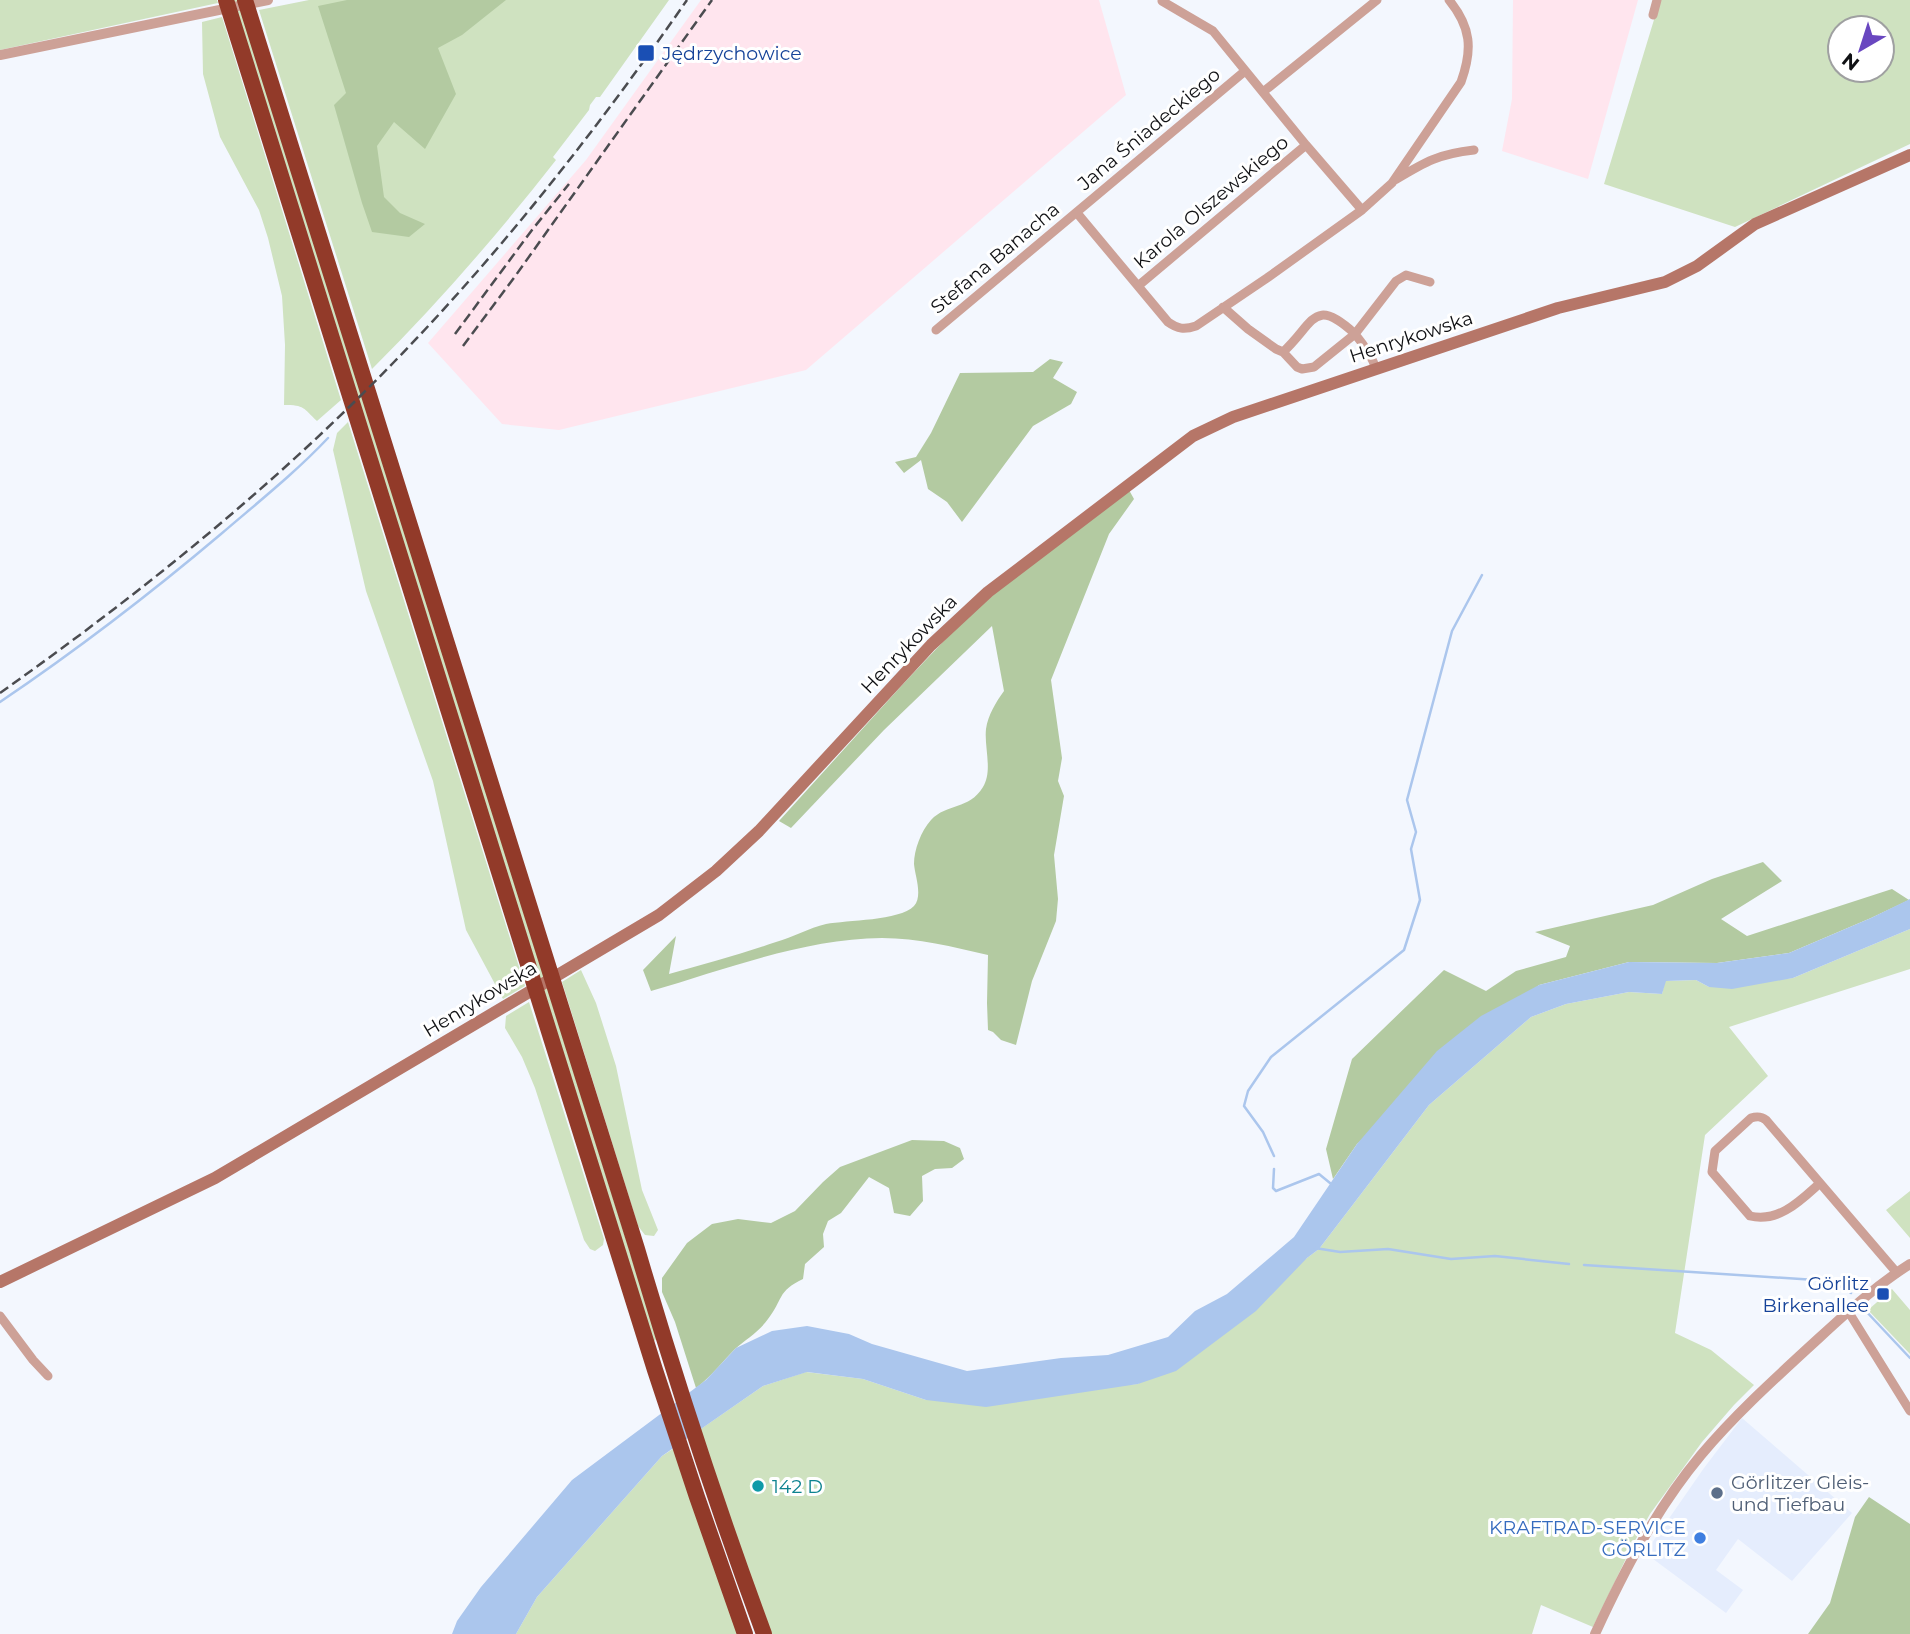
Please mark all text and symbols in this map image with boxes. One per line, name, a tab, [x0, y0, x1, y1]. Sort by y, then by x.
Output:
north arrow	[1826, 14, 1896, 84]
place label: Jędrzychowice	[661, 42, 802, 65]
marker: Jędrzychowice	[636, 43, 656, 63]
text: N	[1837, 48, 1864, 76]
street label: Jana Śniadeckiego	[1073, 63, 1225, 196]
street label: Karola Olszewskiego	[1129, 130, 1293, 273]
street label: Stefana Banacha	[926, 197, 1064, 319]
street label: Henrykowska	[1346, 306, 1476, 368]
street label: Henrykowska	[856, 590, 962, 698]
street label: Henrykowska	[419, 956, 541, 1042]
place label: Görlitz Birkenallee	[1762, 1272, 1869, 1317]
marker: Görlitz Birkenallee	[1875, 1286, 1891, 1302]
place label: Görlitzer Gleis- und Tiefbau	[1731, 1471, 1869, 1516]
place label: 142 D	[772, 1475, 823, 1498]
marker: 142 D	[750, 1478, 766, 1494]
marker: Görlitzer Gleis- und Tiefbau	[1709, 1485, 1725, 1501]
place label: KRAFTRAD-SERVICE GÖRLITZ	[1489, 1516, 1686, 1561]
marker: KRAFTRAD-SERVICE GÖRLITZ	[1692, 1530, 1708, 1546]

